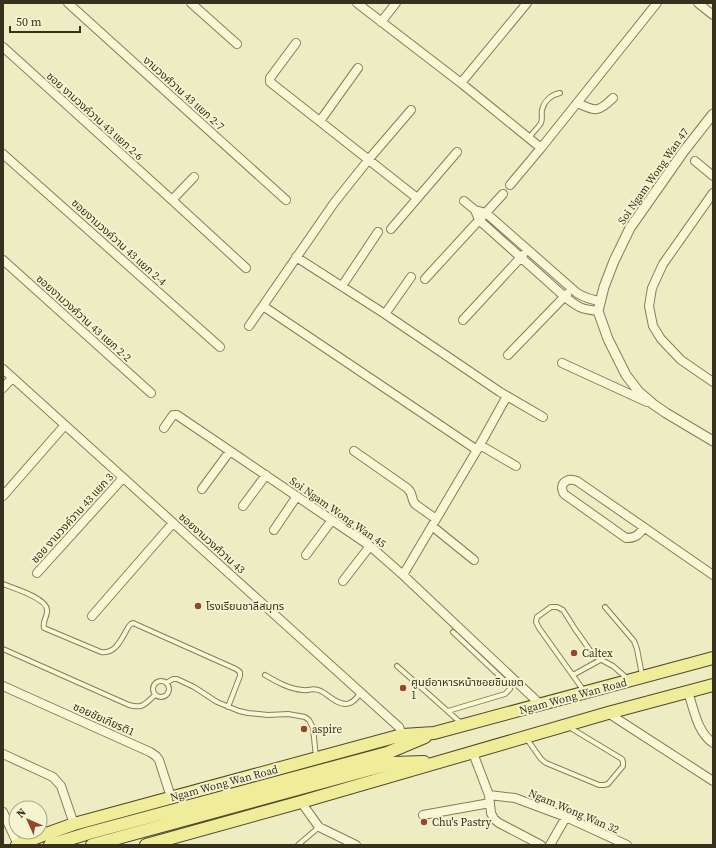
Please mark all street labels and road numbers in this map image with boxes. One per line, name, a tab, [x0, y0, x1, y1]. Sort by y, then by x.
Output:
street label: งามวงศ์วาน 43 แยก 2-7	[140, 53, 228, 134]
street label: ซอย งามวงค์วาน 43 แยก 2-6	[43, 69, 147, 164]
street label: Soi Ngam Wong Wan 47	[614, 125, 693, 228]
street label: ซอยงามวงค์วาน 43 แยก 2-4	[68, 196, 170, 289]
street label: ซอยงามวงศ์วาน 43 แยก 2-2	[33, 272, 135, 365]
street label: ซอย งามวงค์วาน 43 แยก 3	[28, 470, 117, 567]
street label: Soi Ngam Wong Wan 45	[286, 473, 389, 552]
street label: ซอยงามวงศ์วาน 43	[175, 510, 248, 578]
street label: Ngam Wong Wan Road	[518, 675, 629, 718]
street label: ซอยชัยเกียรติ1	[71, 699, 137, 740]
street label: Ngam Wong Wan Road	[169, 762, 280, 805]
street label: Ngam Wong Wan 32	[526, 786, 622, 838]

